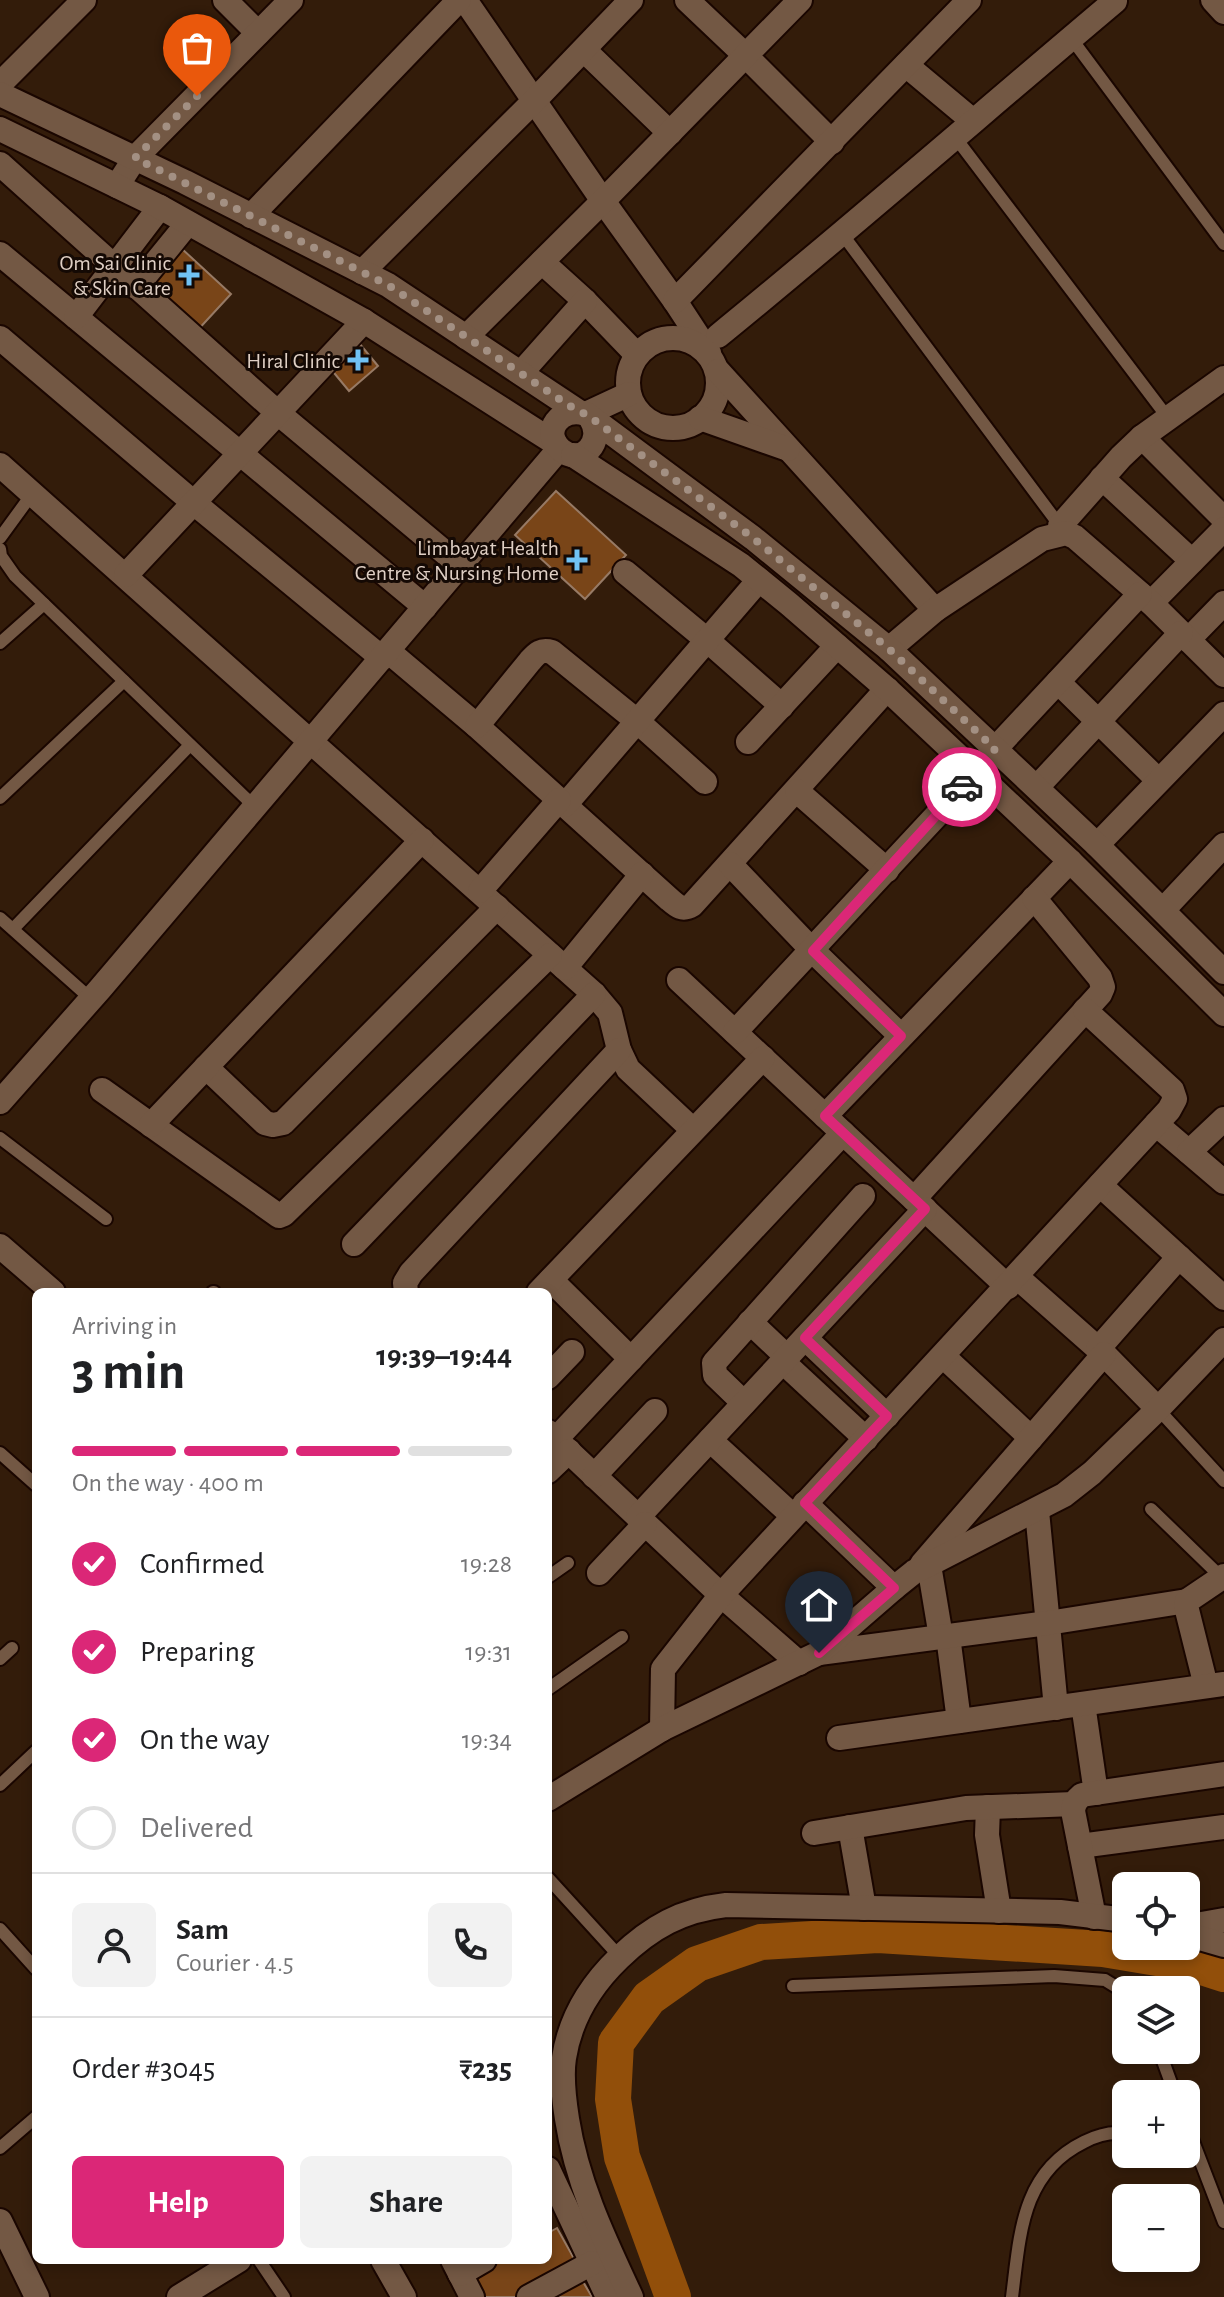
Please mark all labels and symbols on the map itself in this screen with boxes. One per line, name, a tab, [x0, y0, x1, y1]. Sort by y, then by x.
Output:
pin	[163, 14.0, 231, 96]
place label: Om Sai Clinic & Skin Care	[59, 252, 172, 299]
marker: Om Sai Clinic & Skin Care	[178, 264, 200, 286]
marker: Hiral Clinic	[347, 349, 369, 371]
place label: Hiral Clinic	[246, 350, 341, 372]
place label: Limbayat Health Centre & Nursing Home	[355, 537, 559, 584]
marker: Limbayat Health Centre & Nursing Home	[566, 549, 588, 571]
courier	[922, 747, 1002, 827]
pin	[785, 1571, 853, 1653]

